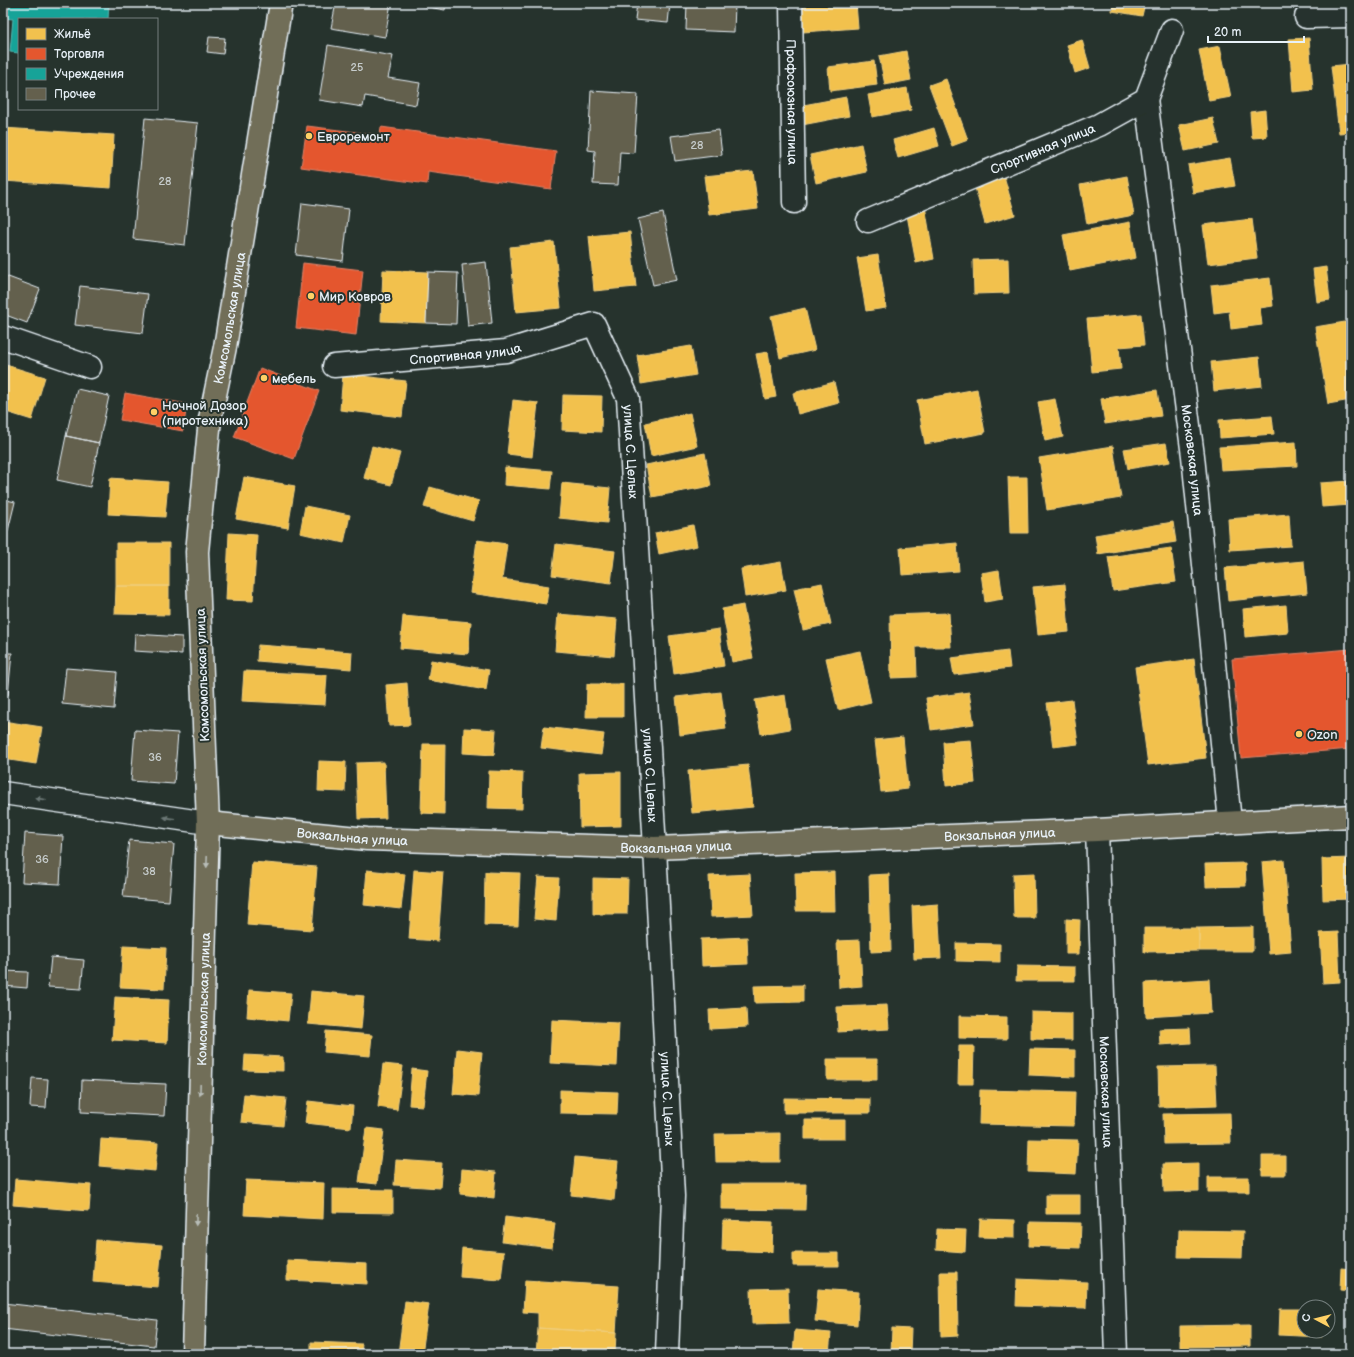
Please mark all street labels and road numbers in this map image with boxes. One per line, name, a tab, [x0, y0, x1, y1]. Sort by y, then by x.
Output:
street label: Профсоюзная улица	[783, 39, 800, 165]
street label: Спортивная улица	[988, 120, 1098, 178]
street label: Комсомольская улица	[211, 251, 249, 385]
street label: Спортивная улица	[409, 340, 524, 368]
street label: Московская улица	[1177, 403, 1206, 517]
street label: улица С. Целых	[619, 404, 641, 499]
street label: Комсомольская улица	[193, 608, 213, 742]
street label: улица С. Целых	[639, 728, 660, 823]
street label: Вокзальная улица	[296, 825, 408, 849]
street label: Вокзальная улица	[944, 825, 1056, 845]
street label: Вокзальная улица	[620, 838, 732, 857]
street label: Комсомольская улица	[194, 932, 214, 1066]
street label: Московская улица	[1095, 1036, 1116, 1148]
street label: улица С. Целых	[657, 1051, 677, 1146]

